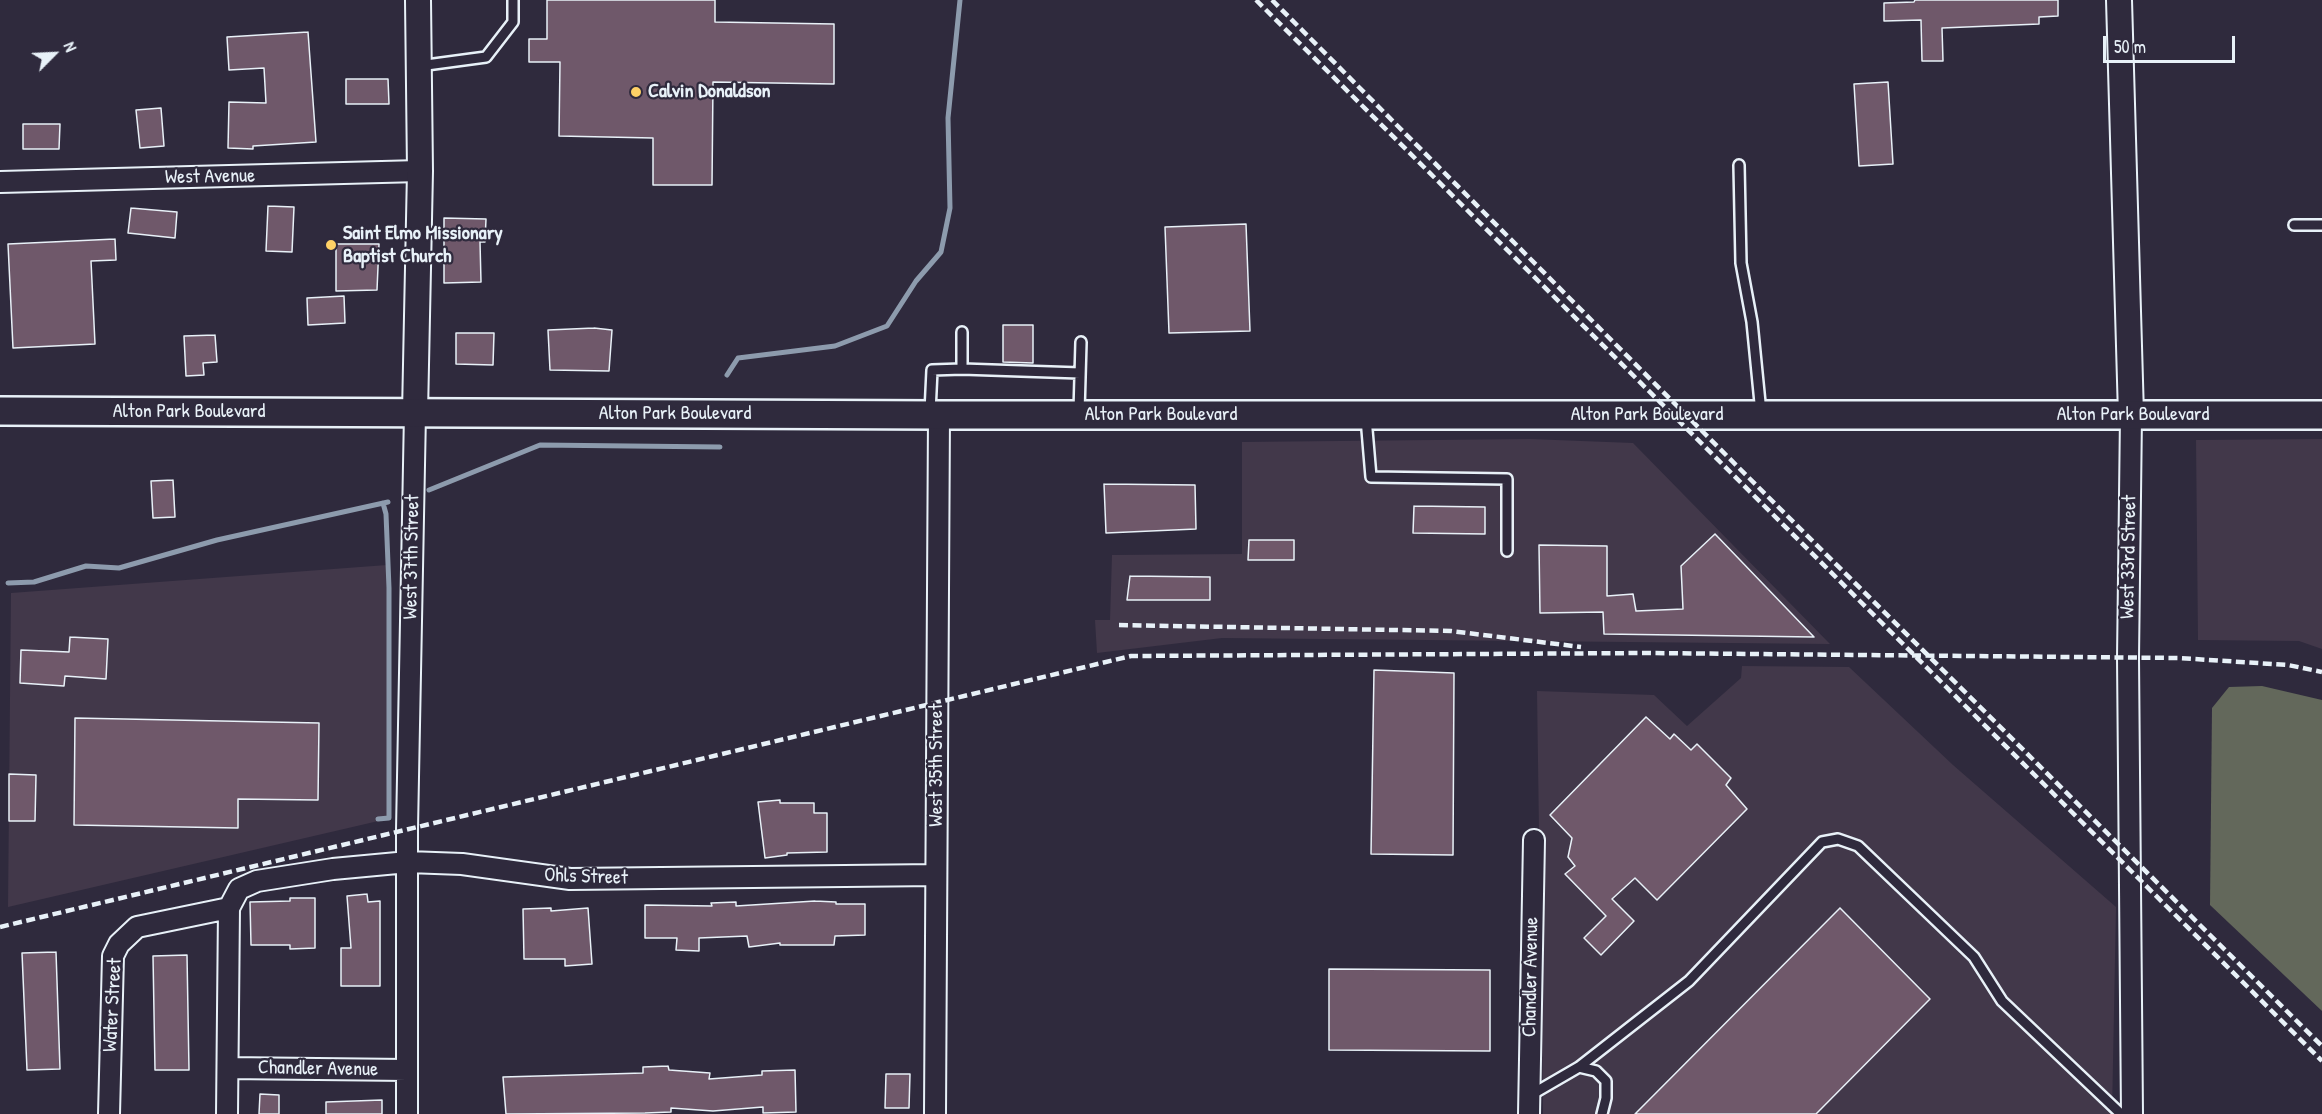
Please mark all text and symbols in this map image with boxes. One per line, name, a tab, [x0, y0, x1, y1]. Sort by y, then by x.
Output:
north arrow	[24, 24, 84, 84]
scale bar	[2106, 24, 2238, 62]
text: 50 m	[2114, 34, 2146, 59]
text: N	[59, 38, 82, 55]
place label: Calvin Donaldson	[648, 80, 771, 104]
marker: Calvin Donaldson	[629, 85, 643, 99]
street label: West Avenue	[165, 164, 255, 190]
place label: Saint Elmo Missionary Baptist Church	[343, 222, 503, 269]
marker: Saint Elmo Missionary Baptist Church	[324, 238, 338, 252]
street label: Alton Park Boulevard	[113, 400, 265, 424]
street label: Alton Park Boulevard	[599, 402, 751, 426]
street label: Alton Park Boulevard	[1085, 403, 1237, 427]
street label: Alton Park Boulevard	[1571, 403, 1723, 427]
street label: Alton Park Boulevard	[2057, 403, 2209, 427]
street label: West 37th Street	[399, 494, 425, 620]
street label: West 33rd Street	[2116, 495, 2142, 619]
street label: West 35th Street	[925, 703, 949, 827]
street label: Ohls Street	[544, 864, 628, 890]
street label: Chandler Avenue	[1518, 917, 1544, 1037]
street label: Water Street	[99, 958, 127, 1052]
street label: Chandler Avenue	[258, 1056, 378, 1082]

